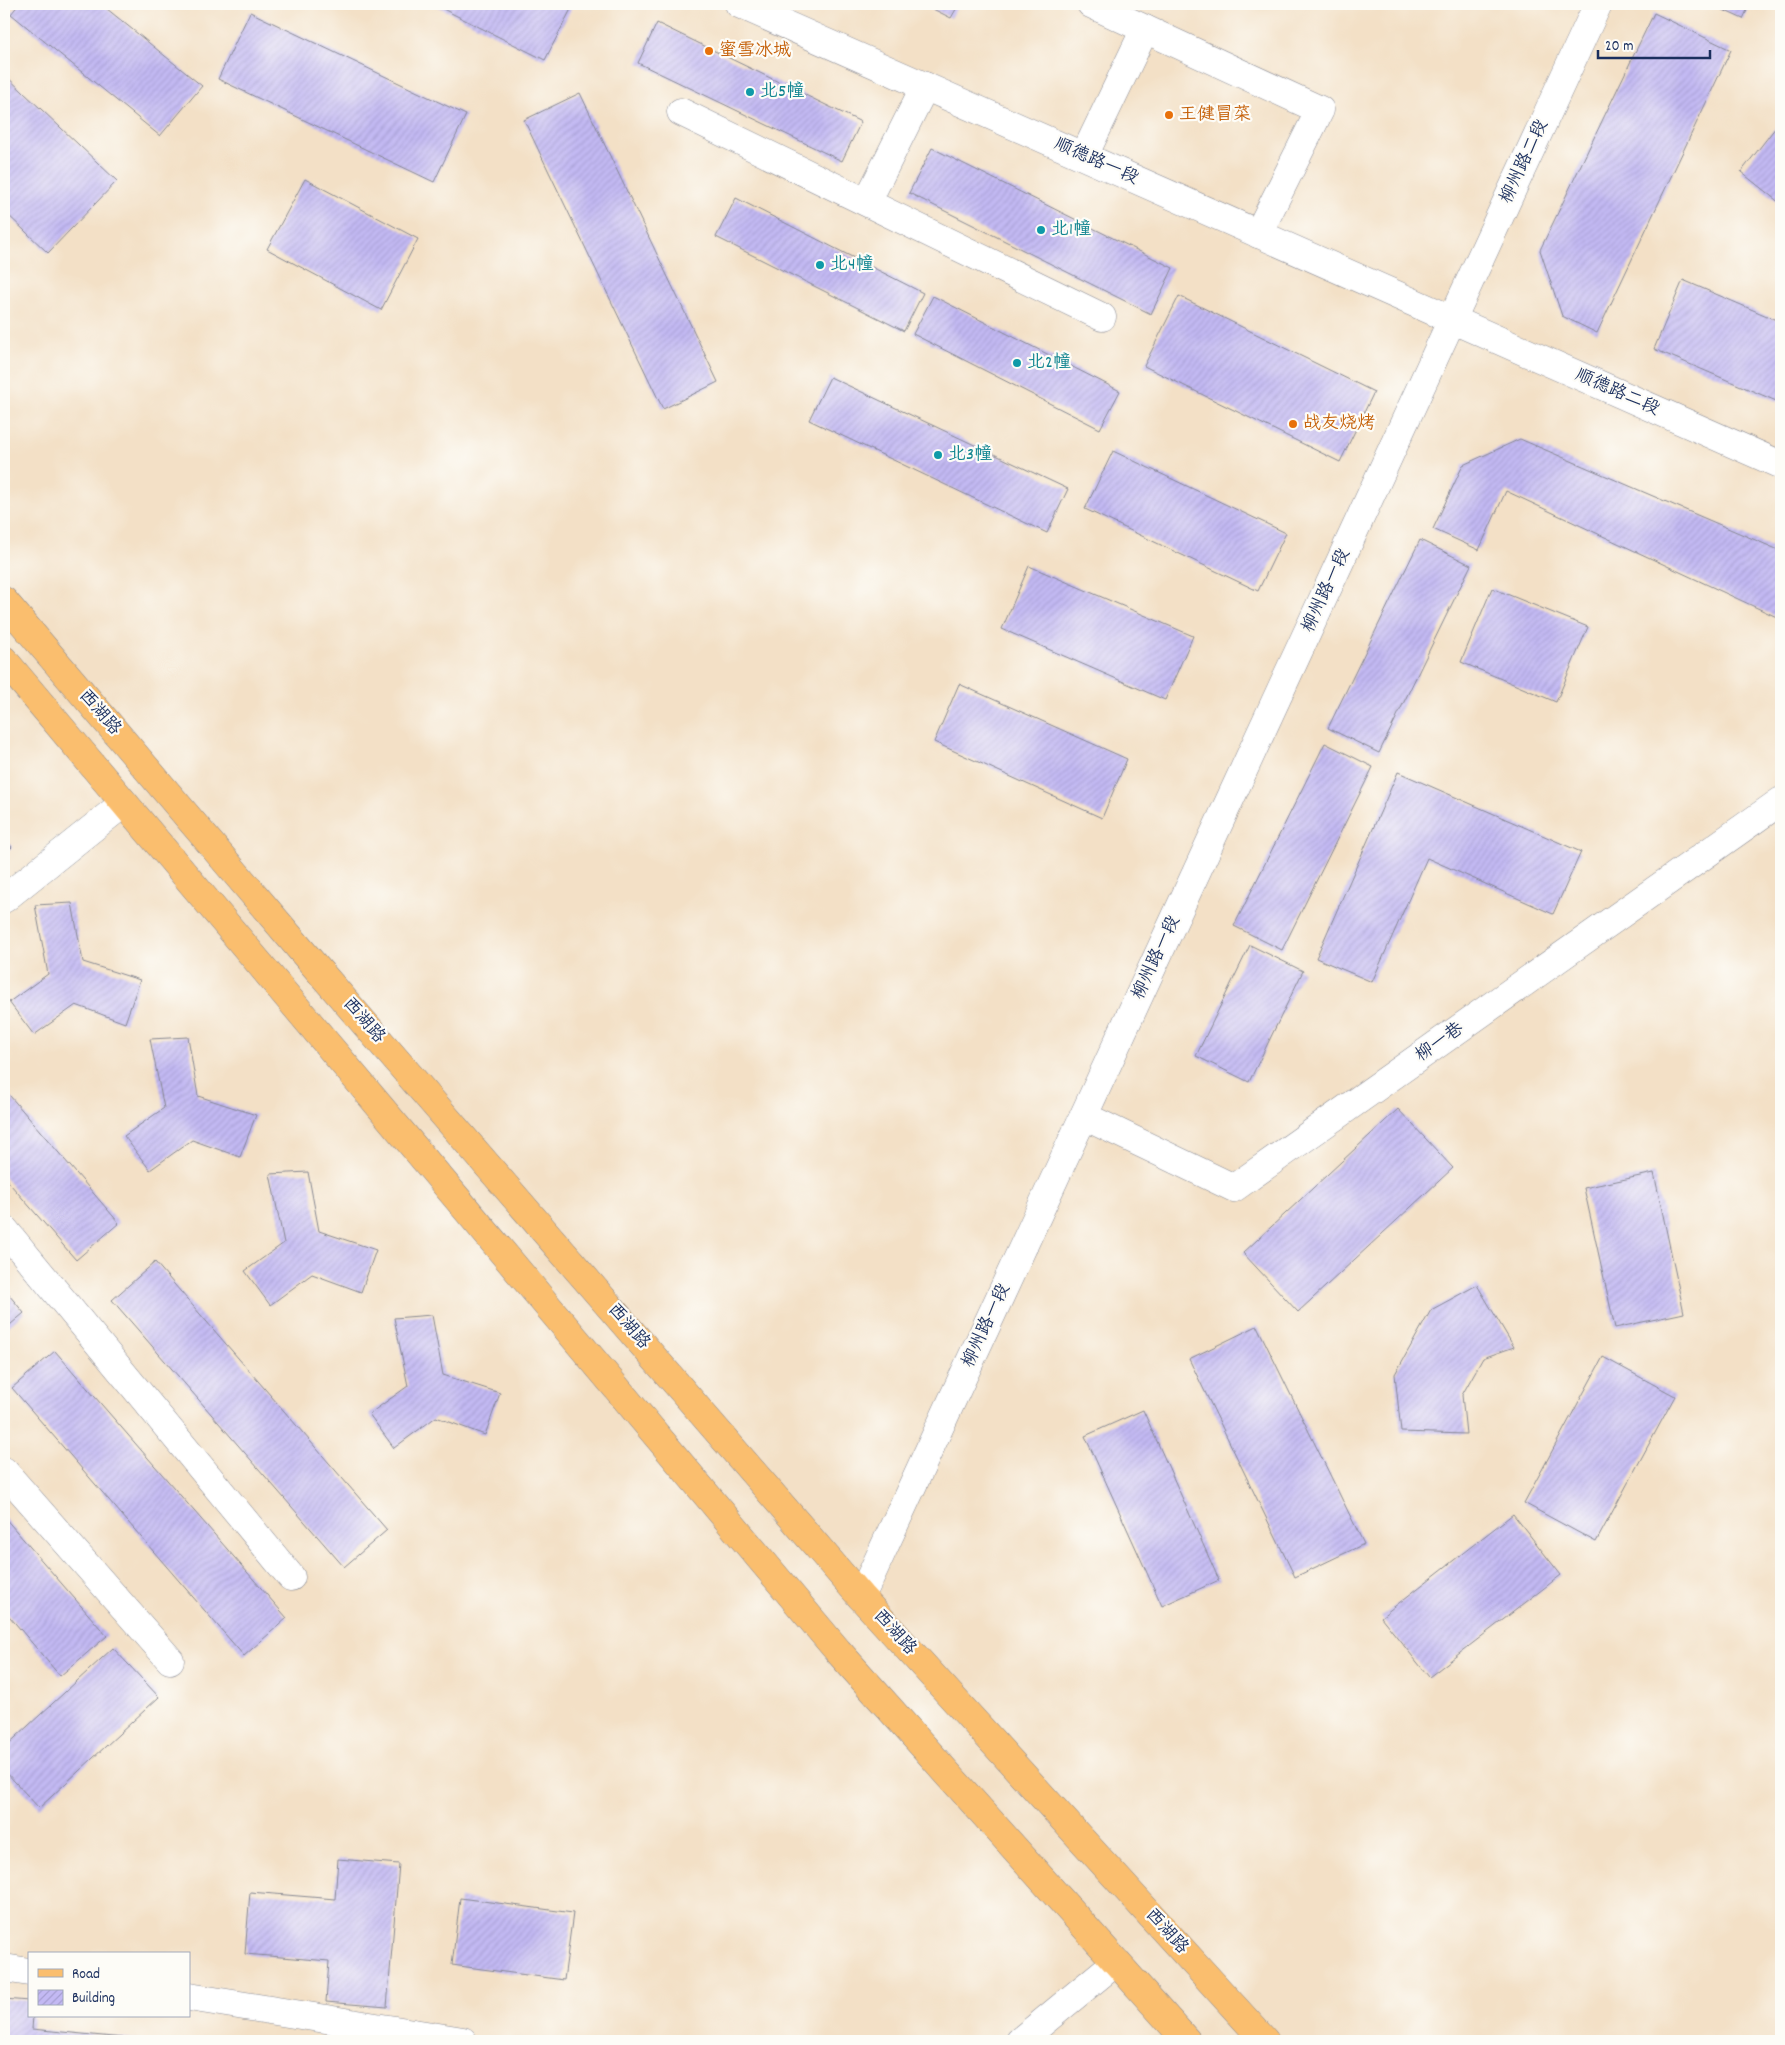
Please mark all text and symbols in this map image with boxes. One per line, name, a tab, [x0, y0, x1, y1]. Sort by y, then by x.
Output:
scale bar	[1598, 28, 1710, 60]
text: 20 m	[1605, 36, 1633, 58]
place label: 蜜雪冰城	[719, 39, 791, 64]
marker: 蜜雪冰城	[703, 45, 715, 57]
place label: 北5幢	[760, 80, 804, 105]
marker: 北5幢	[744, 86, 756, 98]
place label: 王健冒菜	[1179, 103, 1251, 128]
marker: 王健冒菜	[1163, 109, 1175, 121]
street label: 柳州路二段	[1495, 116, 1555, 208]
street label: 顺德路一段	[1050, 132, 1142, 192]
place label: 北1幢	[1051, 218, 1091, 243]
marker: 北1幢	[1035, 224, 1047, 236]
place label: 北4幢	[830, 253, 873, 278]
marker: 北4幢	[814, 259, 826, 271]
place label: 北2幢	[1027, 351, 1071, 376]
marker: 北2幢	[1011, 357, 1023, 369]
street label: 顺德路二段	[1571, 363, 1663, 423]
place label: 战友烧烤	[1303, 412, 1375, 437]
marker: 战友烧烤	[1287, 418, 1299, 430]
place label: 北3幢	[948, 443, 992, 468]
marker: 北3幢	[932, 449, 944, 461]
street label: 柳州路一段	[1297, 545, 1357, 637]
street label: 西湖路	[72, 684, 126, 742]
street label: 柳州路一段	[1127, 912, 1187, 1004]
street label: 西湖路	[336, 992, 390, 1050]
street label: 柳一巷	[1411, 1017, 1469, 1069]
street label: 柳州路一段	[957, 1280, 1017, 1372]
street label: 西湖路	[601, 1298, 655, 1356]
street label: 西湖路	[867, 1605, 921, 1661]
street label: 西湖路	[1139, 1904, 1193, 1960]
legend	[28, 1952, 190, 2018]
text: Road	[72, 1964, 100, 1986]
text: Building	[72, 1988, 115, 2010]

